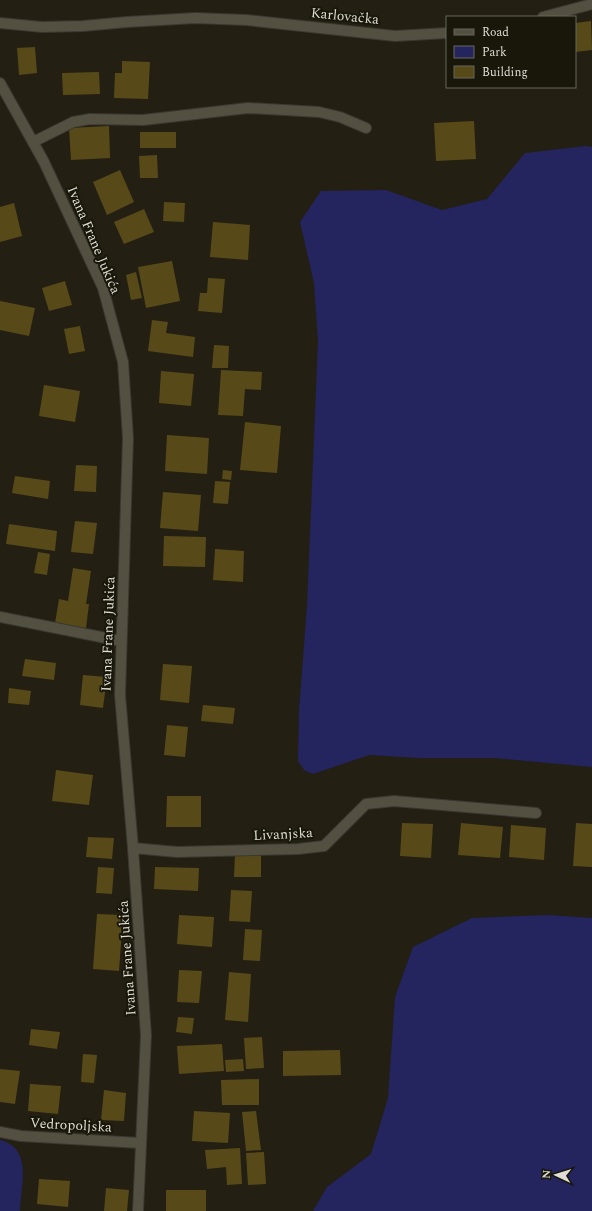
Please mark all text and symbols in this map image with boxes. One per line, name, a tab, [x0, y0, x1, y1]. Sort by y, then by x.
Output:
street label: Karlovačka	[310, 2, 380, 30]
legend	[446, 16, 576, 88]
text: Road	[482, 23, 509, 42]
text: Park	[482, 43, 507, 62]
text: Building	[482, 63, 528, 82]
street label: Ivana Frane Jukića	[62, 183, 126, 297]
street label: Ivana Frane Jukića	[95, 576, 121, 692]
street label: Livanjska	[253, 822, 314, 846]
street label: Ivana Frane Jukića	[112, 900, 141, 1016]
street label: Vedropoljska	[30, 1112, 113, 1138]
north arrow	[536, 1155, 576, 1195]
text: N	[538, 1169, 555, 1179]

